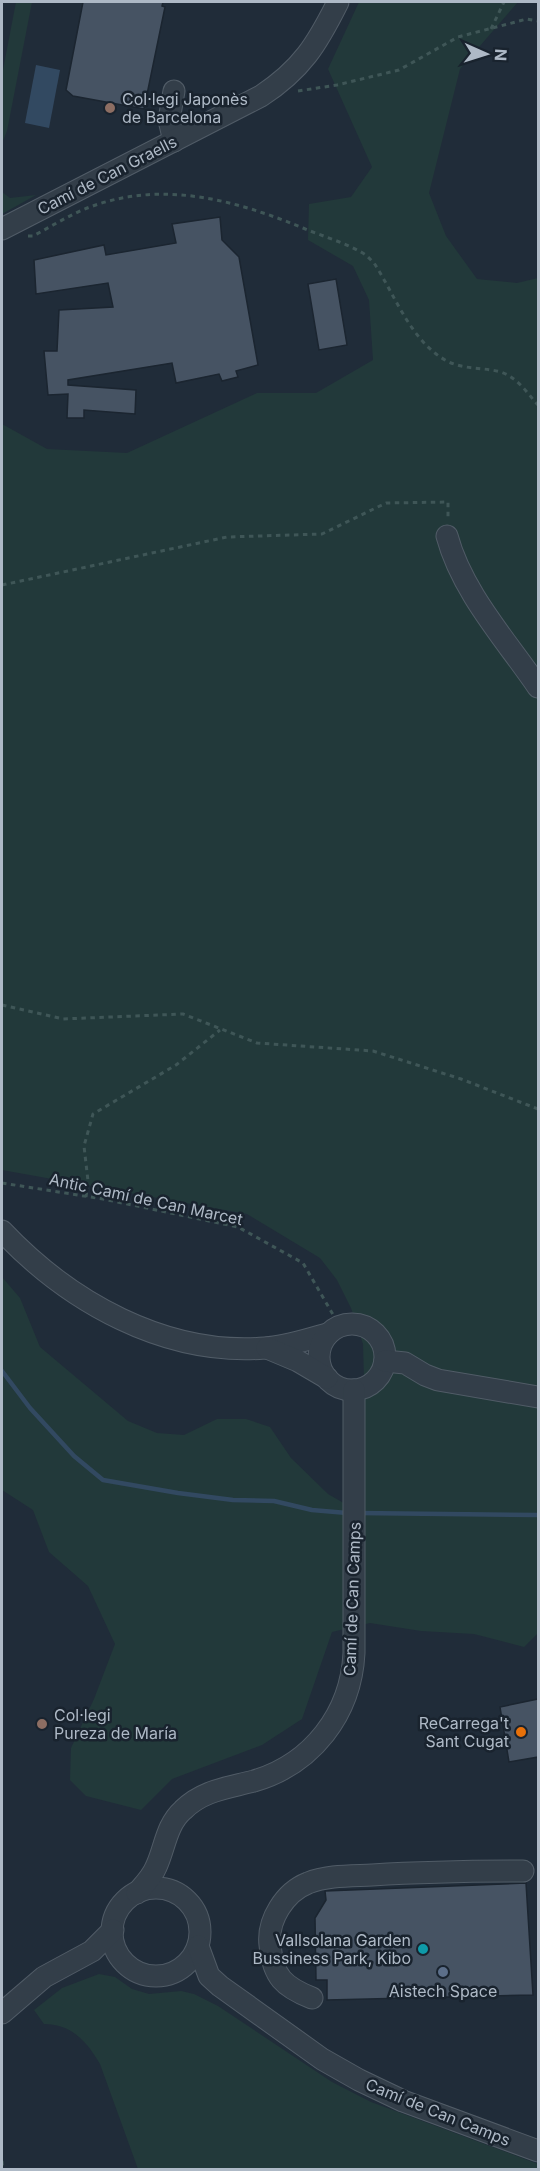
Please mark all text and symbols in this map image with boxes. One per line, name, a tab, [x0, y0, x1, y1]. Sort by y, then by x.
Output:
north arrow	[456, 24, 516, 84]
text: N	[491, 48, 511, 61]
place label: Col·legi Japonès de Barcelona	[122, 89, 248, 127]
marker: Col·legi Japonès de Barcelona	[103, 101, 117, 115]
street label: Camí de Can Graells	[34, 131, 180, 219]
street label: Antic Camí de Can Marcet	[47, 1169, 245, 1229]
street label: Camí de Can Camps	[339, 1522, 365, 1676]
place label: Col·legi Pureza de María	[54, 1705, 177, 1743]
place label: ReCarrega't Sant Cugat	[419, 1713, 509, 1751]
marker: Col·legi Pureza de María	[35, 1717, 49, 1731]
marker: ReCarrega't Sant Cugat	[514, 1725, 528, 1739]
place label: Vallsolana Garden Bussiness Park, Kibo	[253, 1930, 411, 1968]
marker: Vallsolana Garden Bussiness Park, Kibo	[416, 1942, 430, 1956]
marker: Aistech Space	[436, 1965, 450, 1979]
place label: Aistech Space	[389, 1981, 497, 2001]
street label: Camí de Can Camps	[363, 2074, 513, 2150]

